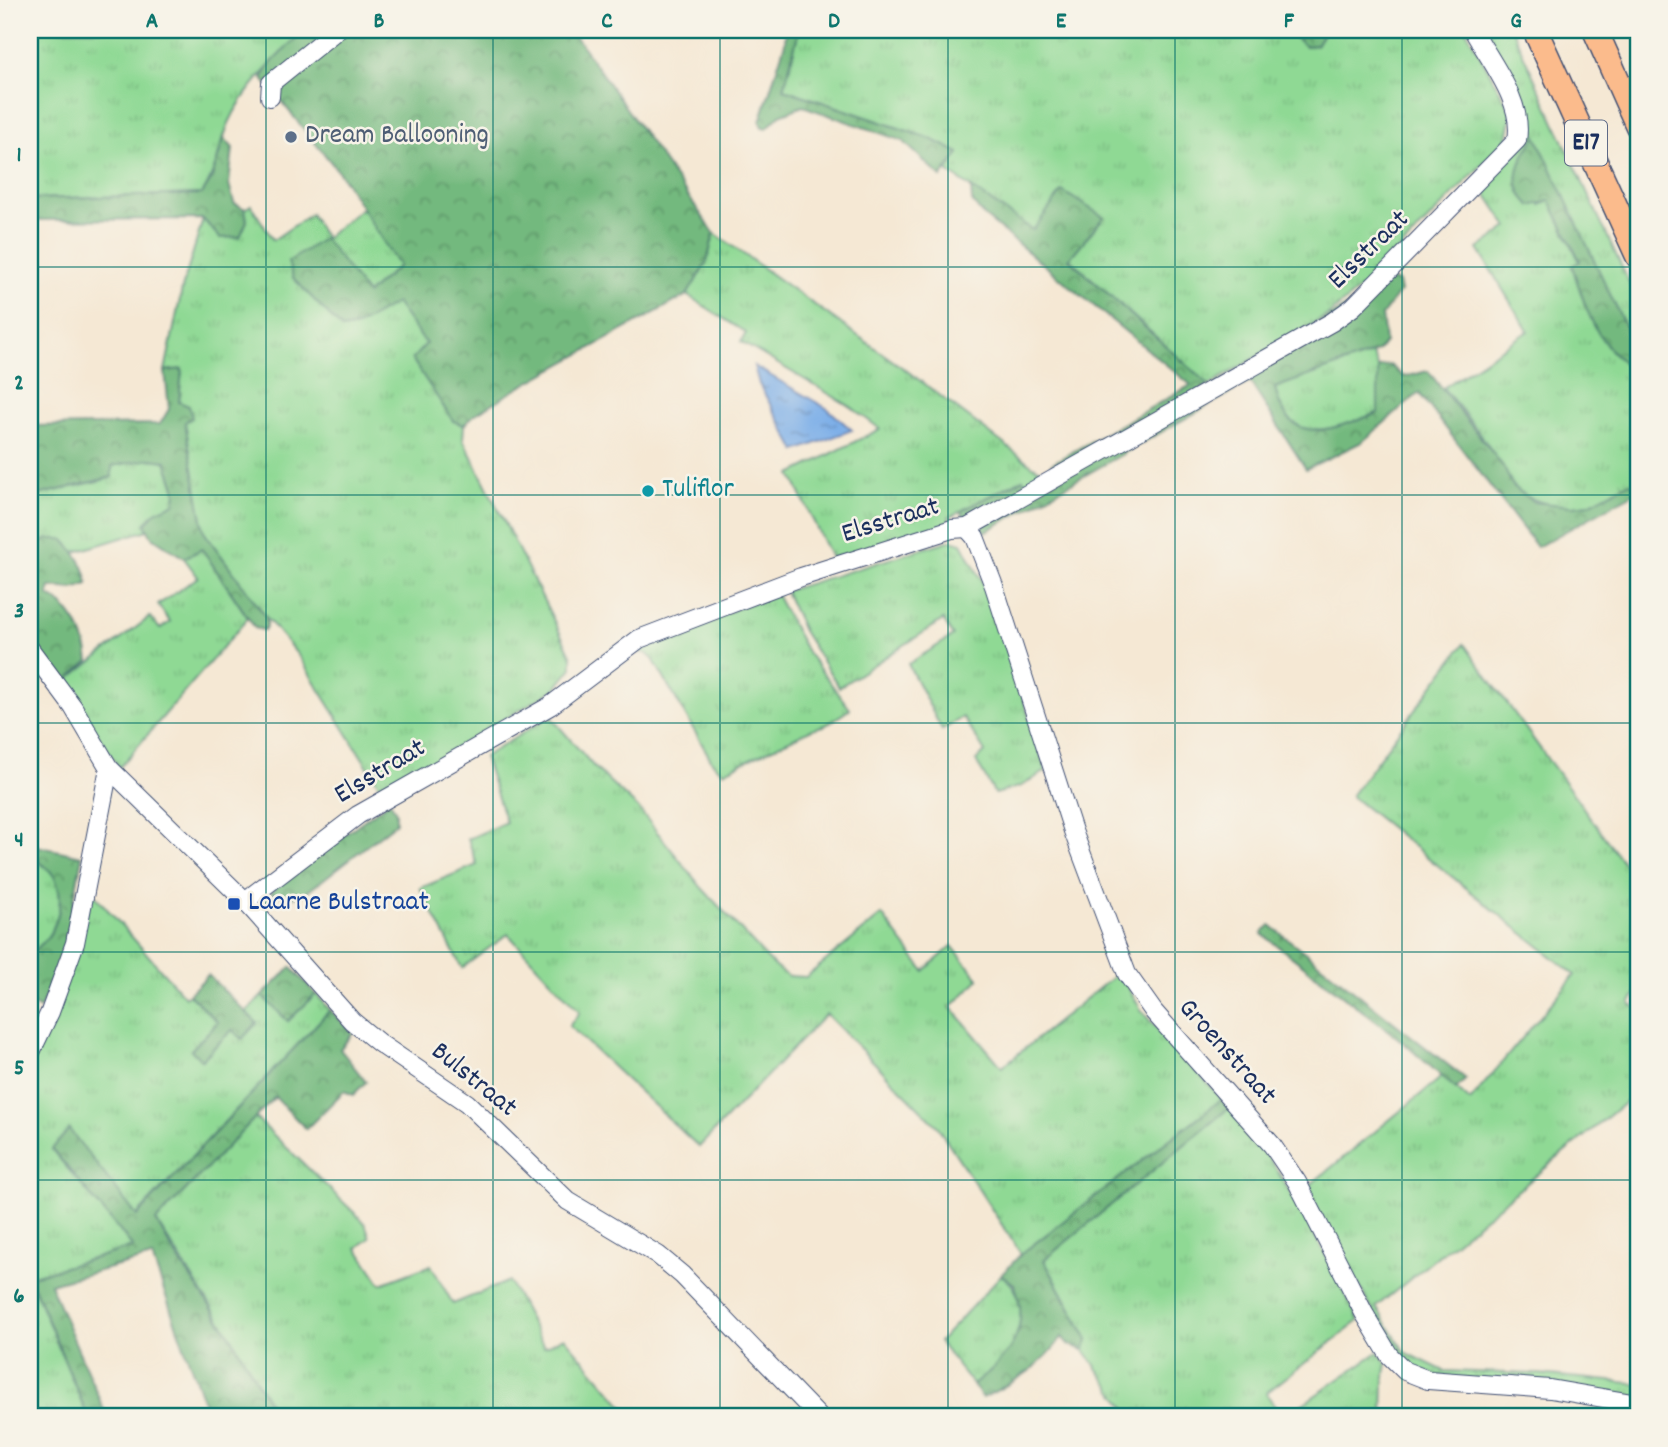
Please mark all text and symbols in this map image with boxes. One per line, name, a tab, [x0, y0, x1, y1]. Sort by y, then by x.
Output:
text: A	[146, 6, 158, 39]
text: B	[374, 6, 385, 39]
text: C	[601, 6, 613, 39]
text: D	[828, 6, 840, 39]
text: E	[1056, 6, 1067, 39]
text: F	[1284, 6, 1295, 39]
text: G	[1510, 6, 1522, 39]
place label: Dream Ballooning	[305, 117, 489, 157]
road number: E17	[1565, 120, 1607, 166]
marker: Dream Ballooning	[283, 129, 299, 145]
text: 1	[16, 140, 22, 173]
street label: Elsstraat	[1320, 202, 1420, 300]
text: 2	[14, 368, 24, 401]
place label: Tuliflor	[662, 471, 734, 511]
marker: Tuliflor	[640, 483, 656, 499]
street label: Elsstraat	[837, 488, 945, 556]
text: 3	[14, 596, 24, 629]
street label: Elsstraat	[328, 730, 434, 816]
text: 4	[14, 825, 24, 858]
place label: Laarne Bulstraat	[248, 884, 429, 924]
marker: Laarne Bulstraat	[226, 896, 242, 912]
street label: Groenstraat	[1167, 991, 1285, 1115]
street label: Bulstraat	[421, 1034, 525, 1128]
text: 5	[14, 1053, 24, 1086]
text: 6	[13, 1281, 25, 1314]

